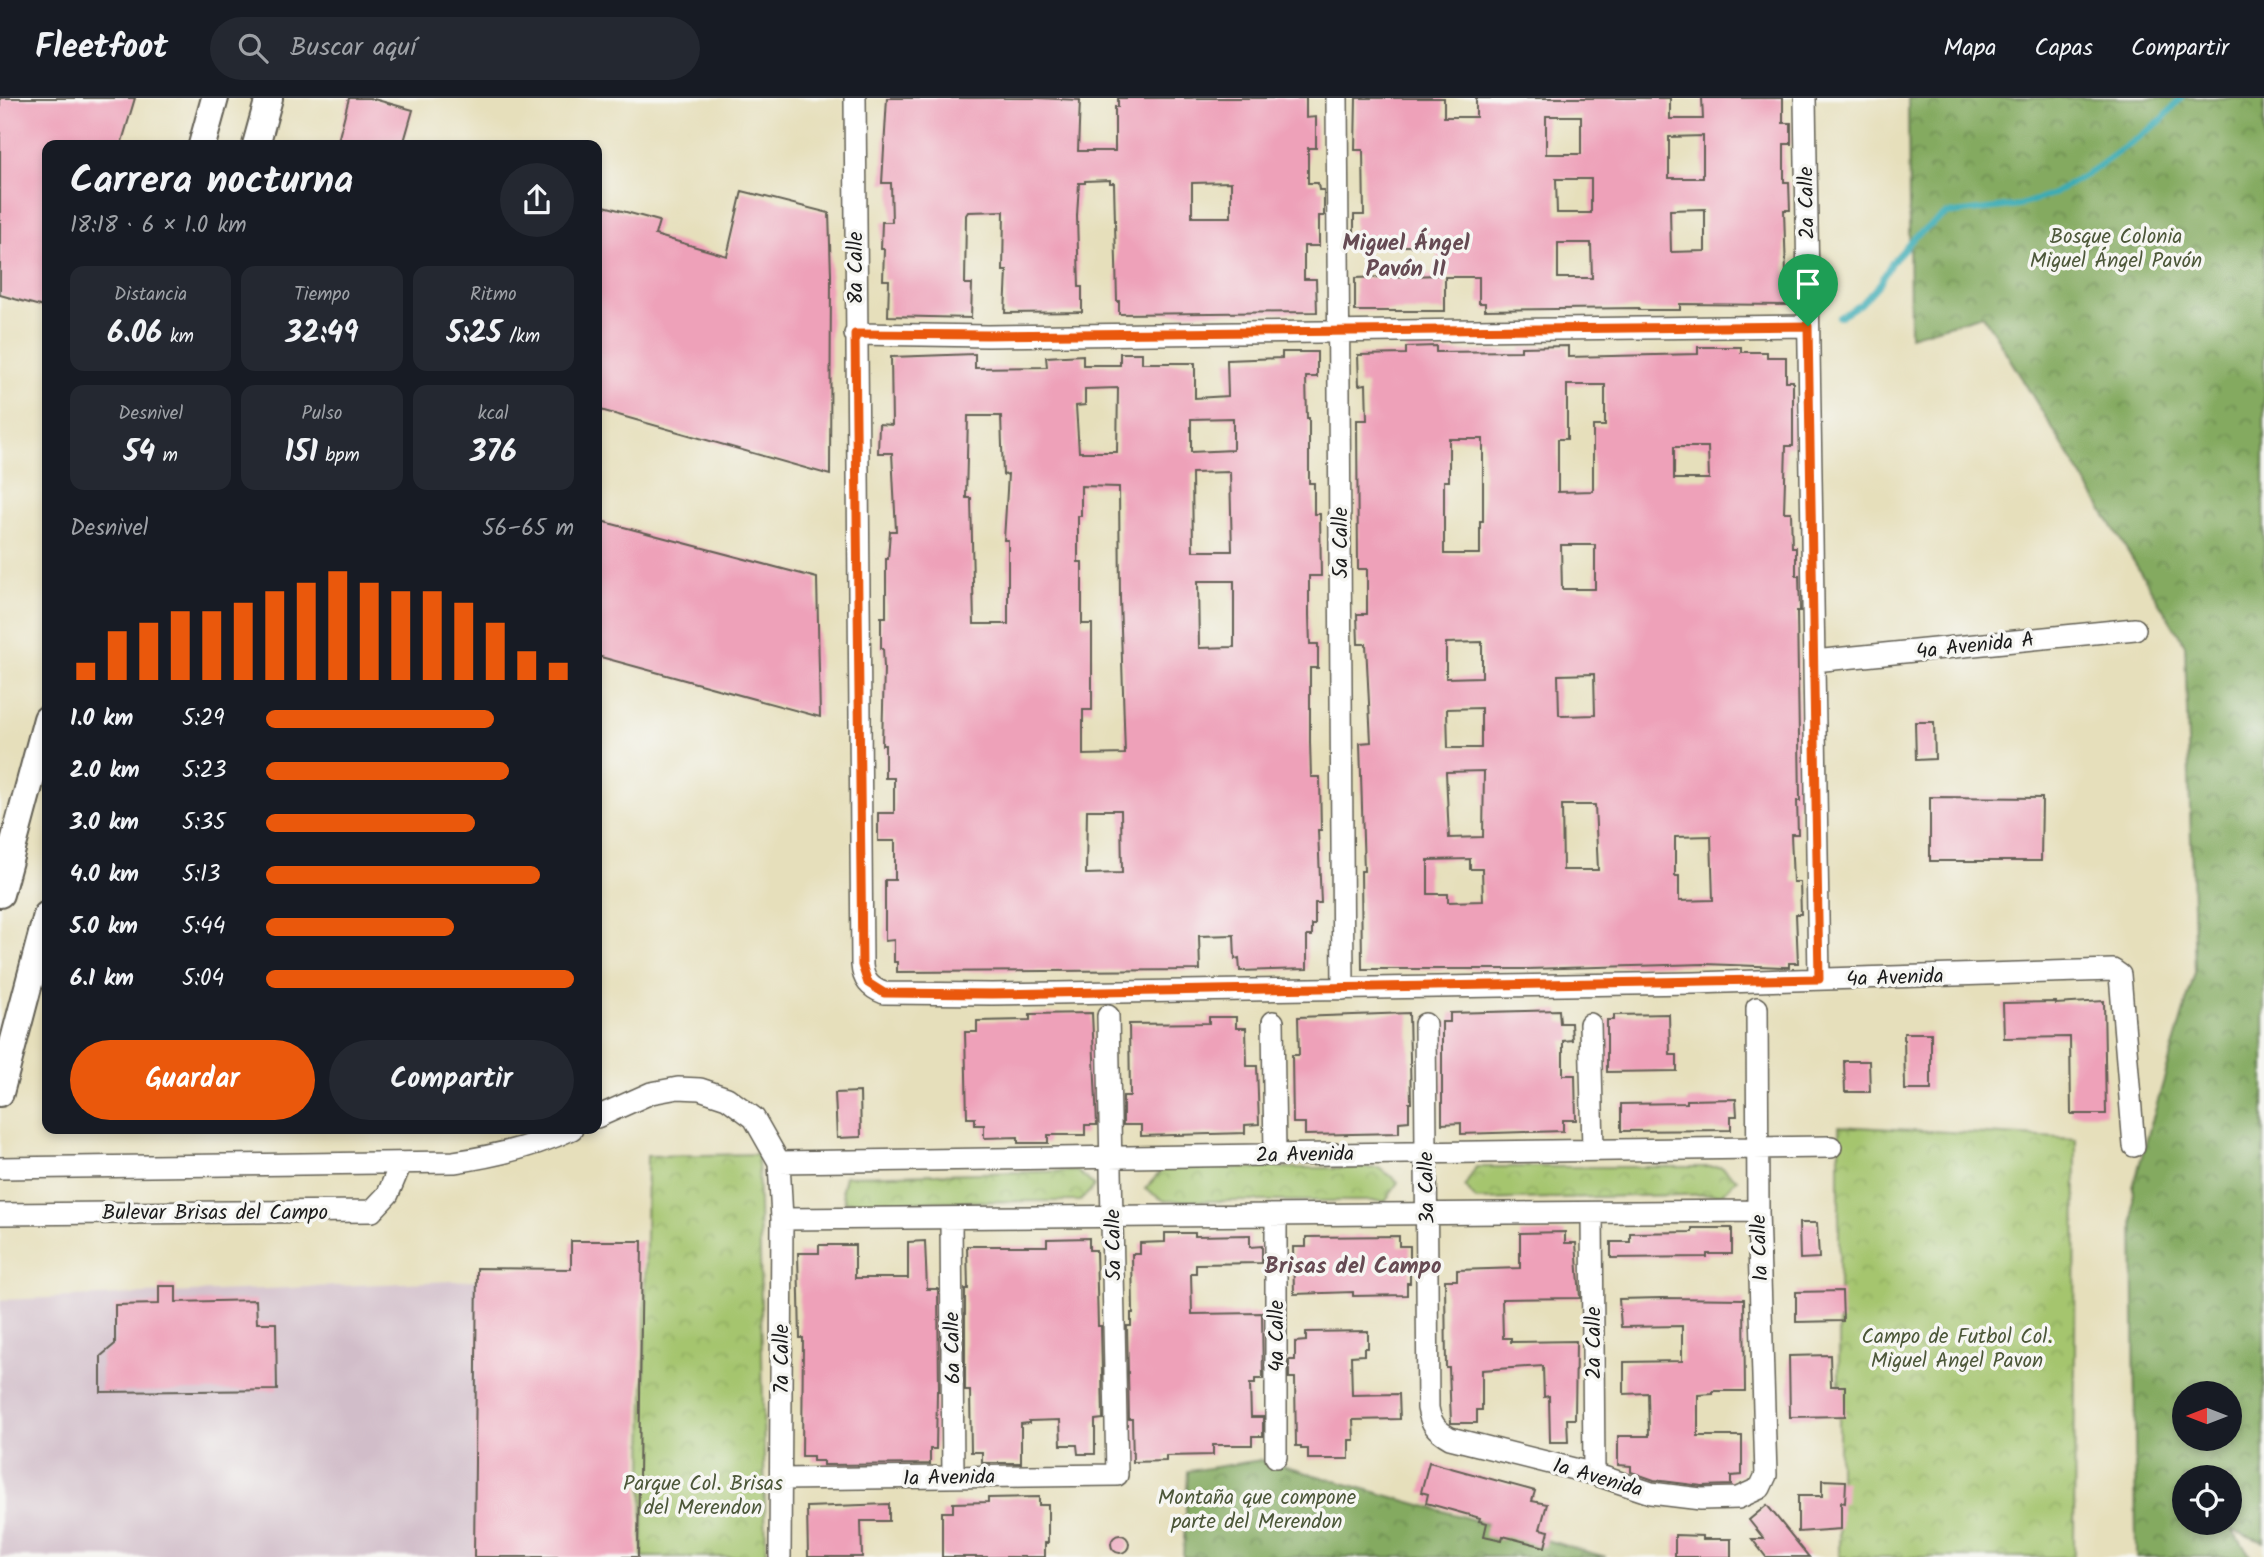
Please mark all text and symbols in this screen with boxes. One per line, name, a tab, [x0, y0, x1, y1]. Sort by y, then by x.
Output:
search box	[210, 17, 700, 80]
text: Fleetfoot	[35, 22, 168, 75]
text: Buscar aquí	[290, 27, 416, 69]
icon: search	[234, 29, 272, 67]
text: Mapa	[1944, 29, 1996, 68]
text: Capas	[2034, 29, 2093, 68]
text: Compartir	[2131, 29, 2229, 68]
text: Carrera nocturna	[70, 152, 353, 212]
button: share	[500, 163, 574, 237]
street label: 2a Calle	[1790, 166, 1825, 240]
text: 18:18 · 6 × 1.0 km	[70, 208, 247, 244]
park label: Bosque Colonia Miguel Ángel Pavón	[2030, 221, 2202, 278]
district label: Miguel Ángel Pavón II	[1342, 226, 1471, 288]
street label: 8a Calle	[840, 231, 873, 305]
pin	[1778, 254, 1838, 326]
icon: arrive	[1789, 265, 1827, 303]
text: Distancia	[114, 280, 187, 310]
text: Tiempo	[294, 280, 350, 310]
text: Ritmo	[470, 280, 517, 310]
text: 6.06	[107, 310, 162, 358]
text: 32:49	[286, 310, 358, 358]
text: 5:25	[447, 310, 502, 358]
text: km	[162, 322, 194, 352]
text: /km	[502, 322, 540, 352]
text: Desnivel	[118, 399, 183, 429]
text: Pulso	[302, 399, 342, 429]
text: kcal	[478, 399, 509, 429]
text: 54	[124, 429, 155, 477]
text: 151	[284, 429, 318, 477]
text: 376	[470, 429, 517, 477]
text: m	[155, 441, 178, 471]
text: bpm	[318, 441, 360, 471]
street label: 5a Calle	[1325, 507, 1358, 579]
text: Desnivel	[70, 511, 148, 547]
text: 56–65 m	[482, 511, 574, 547]
street label: 4a Avenida A	[1914, 624, 2036, 669]
text: 1.0 km	[70, 701, 133, 737]
text: 5:29	[182, 701, 225, 737]
text: 2.0 km	[70, 753, 140, 789]
text: 5:23	[182, 753, 227, 789]
text: 3.0 km	[70, 805, 139, 841]
text: 5:35	[182, 805, 226, 841]
text: 4.0 km	[70, 857, 139, 893]
text: 5:13	[182, 857, 220, 893]
text: 5.0 km	[70, 909, 138, 945]
text: 5:44	[182, 909, 225, 945]
street label: 4a Avenida	[1846, 960, 1944, 997]
text: 6.1 km	[70, 961, 134, 997]
text: 5:04	[182, 961, 224, 997]
button: Guardar	[70, 1040, 315, 1120]
button: Compartir	[329, 1040, 574, 1120]
street label: 2a Avenida	[1256, 1138, 1354, 1173]
street label: 3a Calle	[1410, 1151, 1445, 1224]
street label: Bulevar Brisas del Campo	[102, 1197, 328, 1230]
street label: 5a Calle	[1097, 1208, 1132, 1281]
street label: 1a Calle	[1743, 1213, 1778, 1282]
district label: Brisas del Campo	[1265, 1249, 1441, 1285]
street label: 4a Calle	[1261, 1299, 1294, 1372]
street label: 2a Calle	[1578, 1306, 1611, 1379]
street label: 6a Calle	[936, 1311, 971, 1384]
park label: Campo de Futbol Col. Miguel Angel Pavon	[1862, 1321, 2053, 1378]
street label: 7a Calle	[766, 1323, 799, 1394]
north arrow	[2172, 1381, 2242, 1451]
map controls	[2172, 1381, 2242, 1535]
street label: 1a Avenida	[1549, 1450, 1647, 1507]
street label: 1a Avenida	[903, 1461, 996, 1496]
button: locate	[2172, 1465, 2242, 1535]
park label: Parque Col. Brisas del Merendon	[623, 1468, 783, 1525]
park label: Montaña que compone parte del Merendon	[1158, 1482, 1357, 1539]

